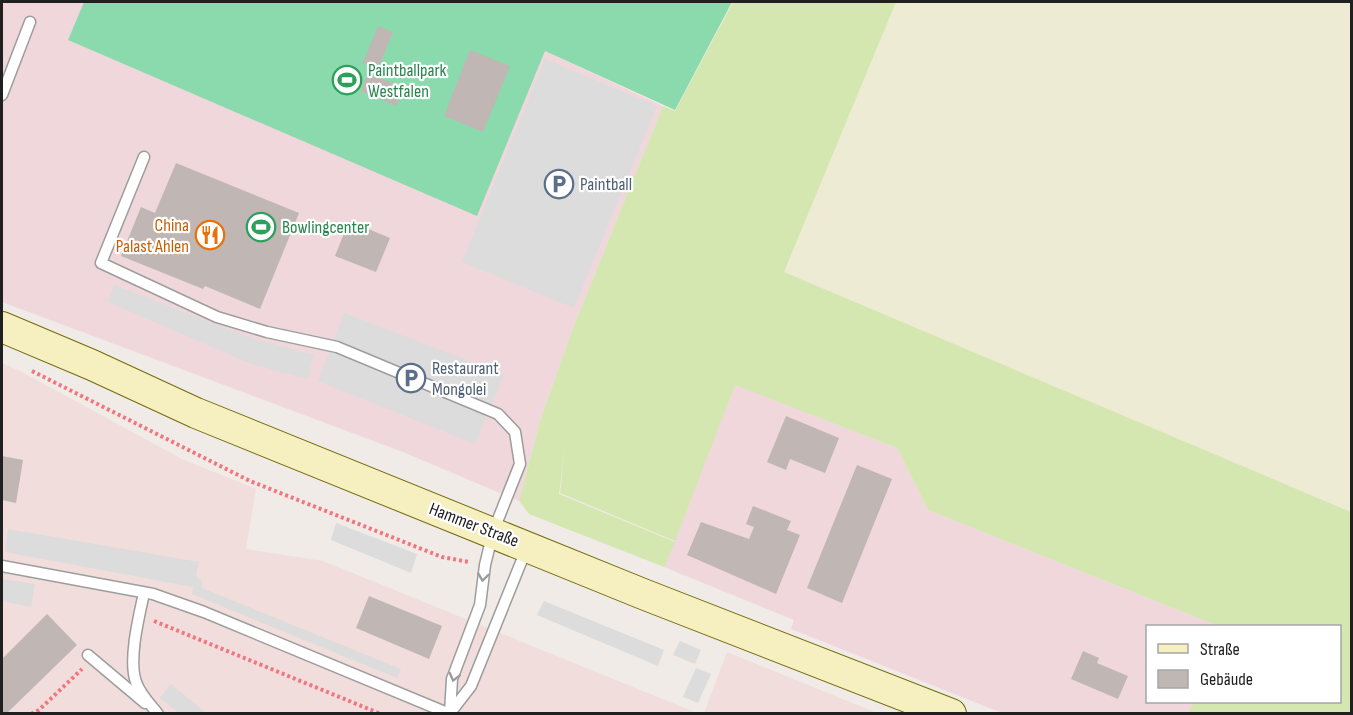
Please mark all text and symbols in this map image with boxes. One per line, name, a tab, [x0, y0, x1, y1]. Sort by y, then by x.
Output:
place label: Paintballpark Westfalen	[368, 60, 447, 102]
sports icon: Paintballpark Westfalen	[331, 64, 363, 96]
parking icon: Paintball	[543, 168, 575, 200]
place label: Paintball	[580, 174, 632, 195]
sports icon: Bowlingcenter	[245, 211, 277, 243]
place label: China Palast Ahlen	[116, 215, 189, 257]
place label: Bowlingcenter	[282, 217, 369, 238]
restaurant icon: China Palast Ahlen	[194, 219, 226, 251]
place label: Restaurant Mongolei	[432, 358, 499, 400]
parking icon: Restaurant Mongolei	[395, 362, 427, 394]
street label: Hammer Straße	[426, 498, 522, 552]
one-way arrow	[478, 573, 490, 582]
legend	[1146, 625, 1341, 703]
text: Straße	[1200, 639, 1240, 660]
text: Gebäude	[1200, 669, 1253, 690]
one-way arrow	[448, 672, 461, 682]

